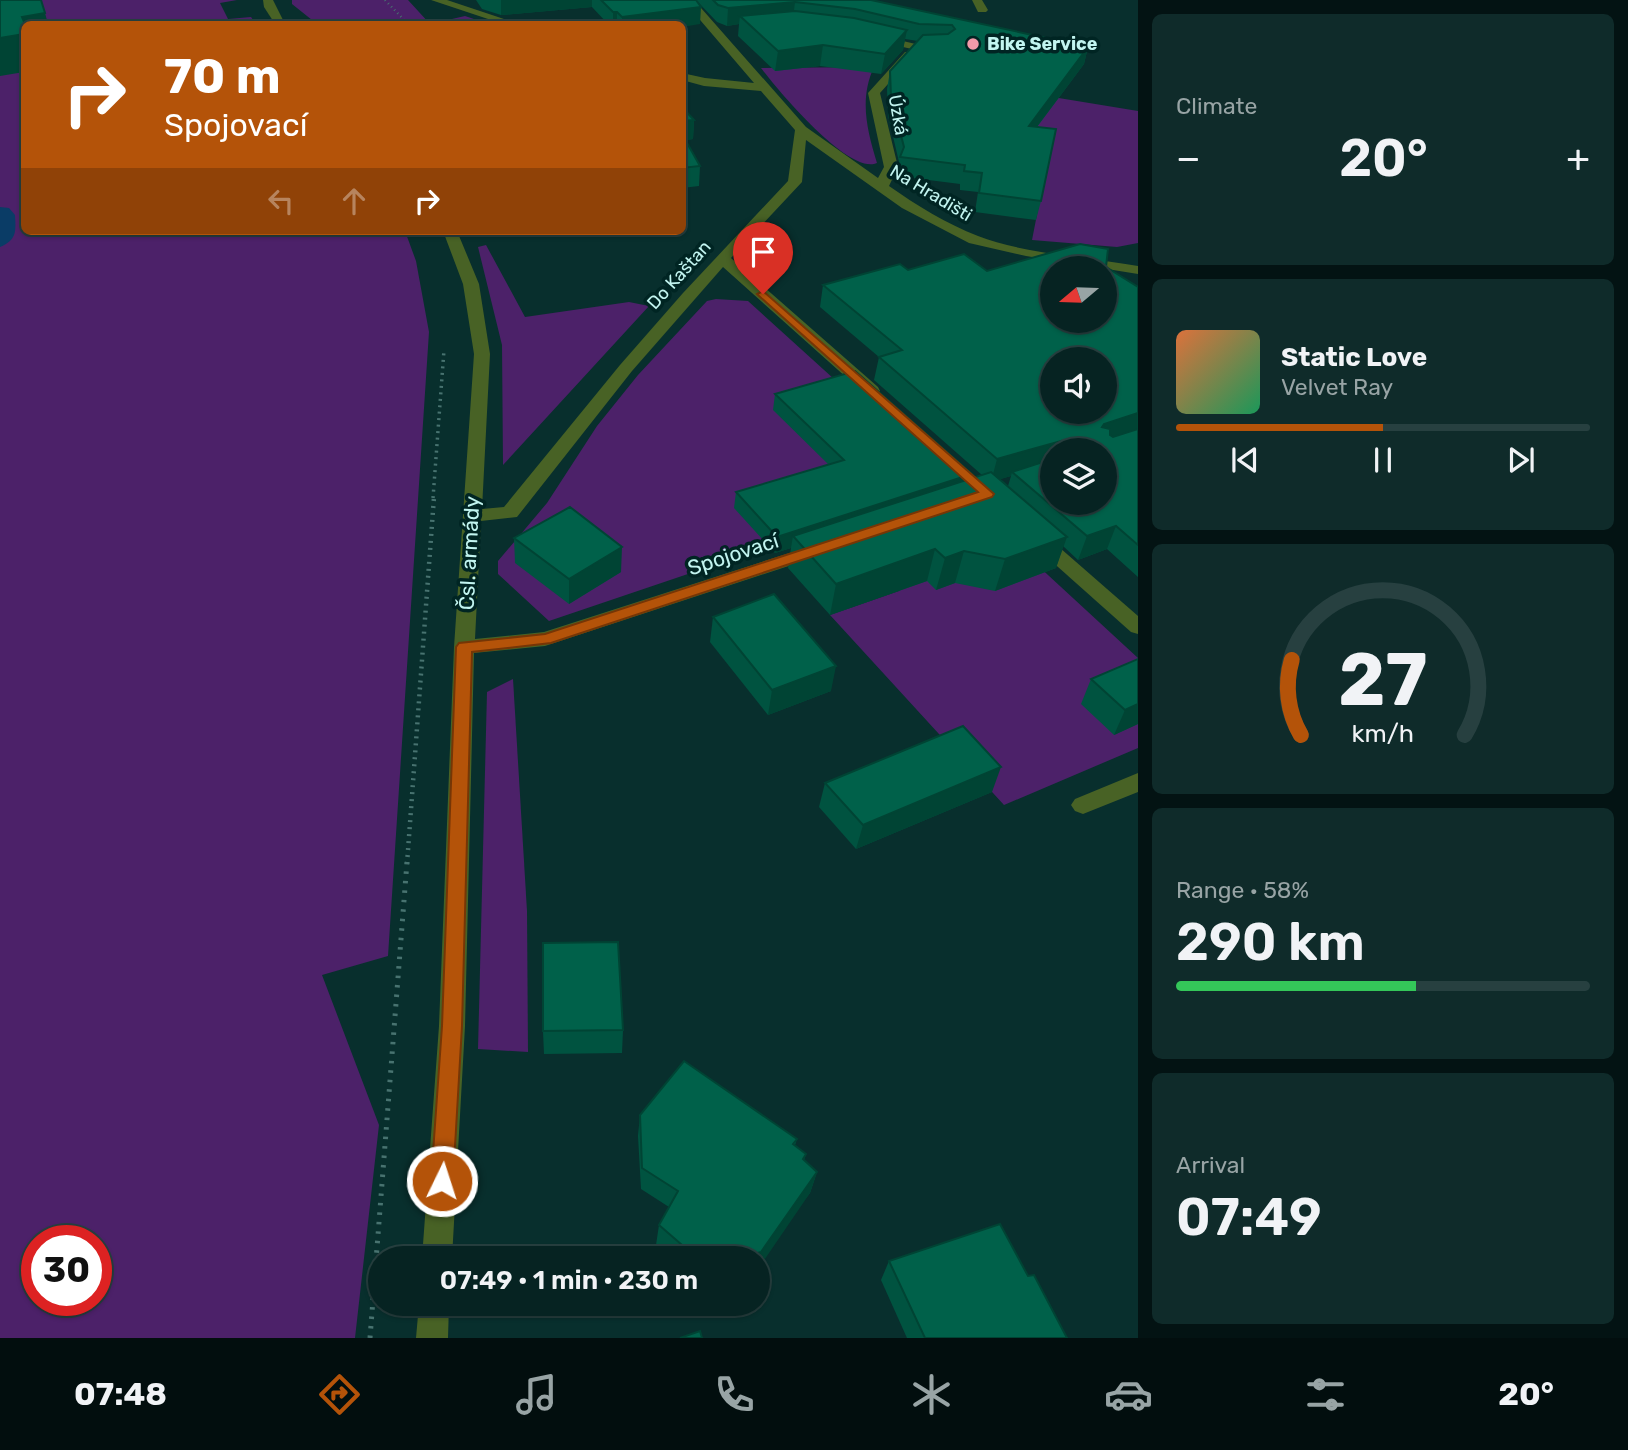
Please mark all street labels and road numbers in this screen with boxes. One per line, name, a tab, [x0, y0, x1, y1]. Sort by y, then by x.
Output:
street label: Úzká	[884, 93, 912, 137]
street label: Na Hradišti	[886, 160, 976, 226]
street label: Do Kaštan	[642, 236, 716, 314]
street label: Čsl. armády	[454, 495, 484, 611]
street label: Spojovací	[684, 527, 782, 580]

